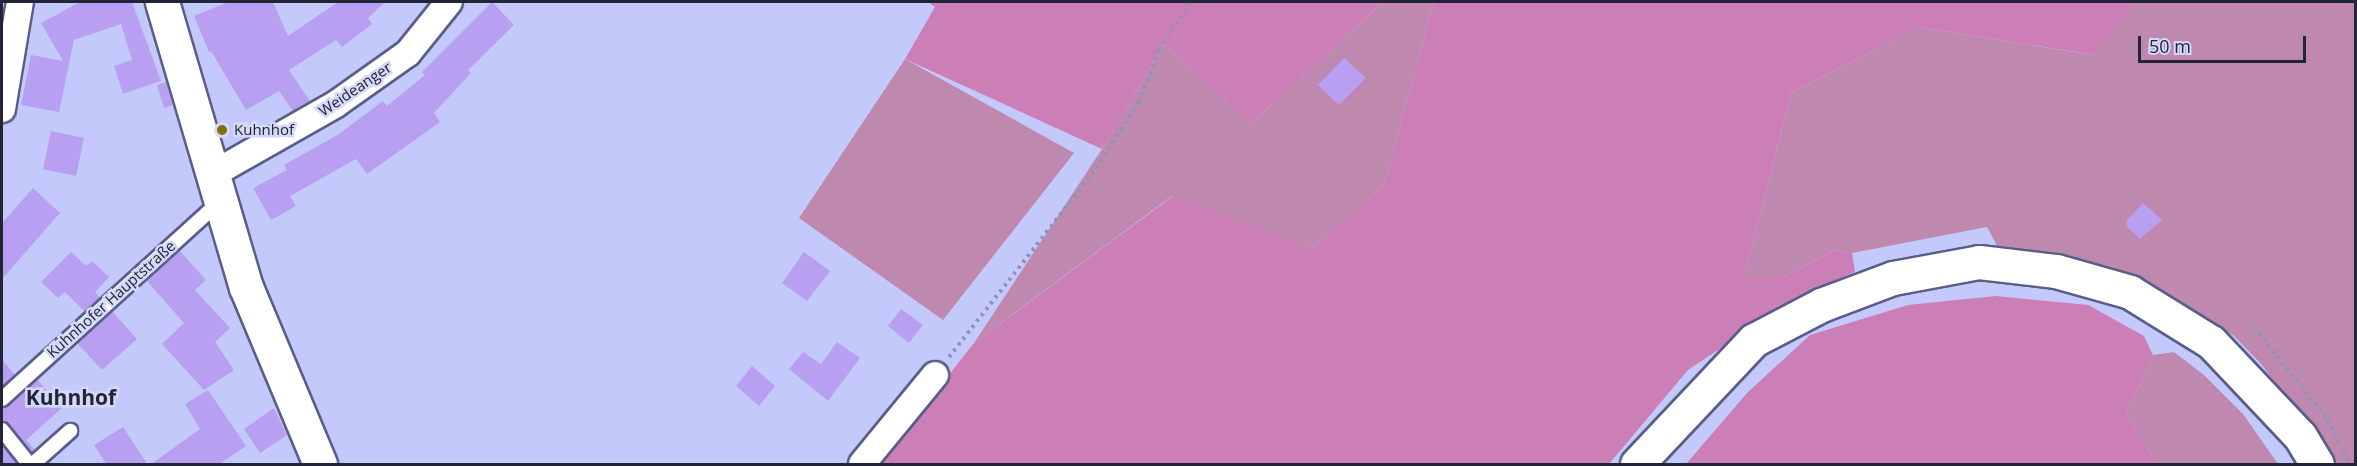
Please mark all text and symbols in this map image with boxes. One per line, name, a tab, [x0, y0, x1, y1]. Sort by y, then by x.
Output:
scale bar	[2141, 24, 2309, 62]
text: 50 m	[2149, 34, 2191, 58]
street label: Weideanger	[315, 58, 395, 120]
place label: Kuhnhof	[234, 121, 294, 139]
marker: Kuhnhof	[215, 123, 229, 137]
street label: Kuhnhofer Hauptstraße	[43, 237, 179, 361]
district label: Kuhnhof	[26, 384, 116, 410]

